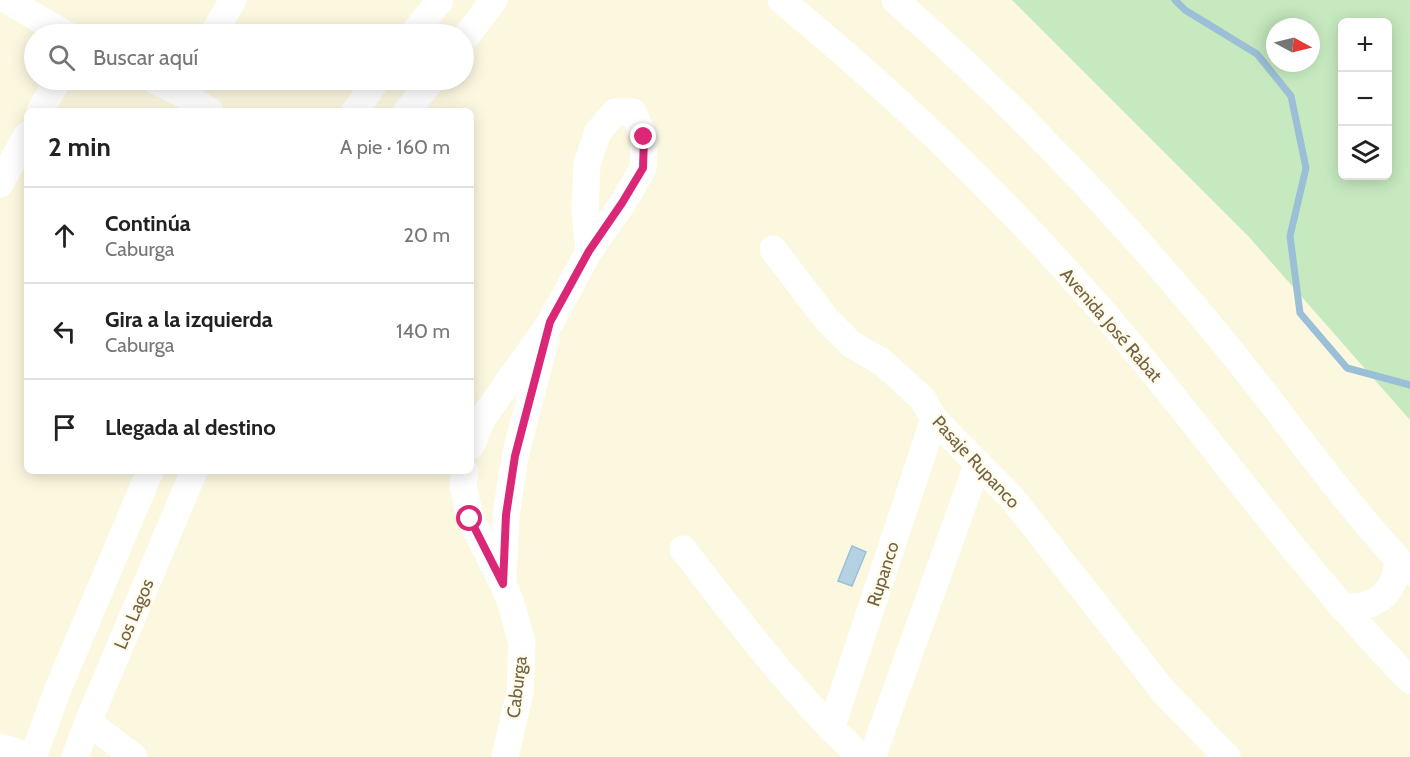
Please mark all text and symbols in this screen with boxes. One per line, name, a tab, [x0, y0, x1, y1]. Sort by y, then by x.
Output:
north arrow	[1266, 18, 1320, 72]
map controls	[1338, 18, 1392, 180]
button: +	[1338, 18, 1392, 72]
search box	[24, 24, 474, 90]
icon: search	[45, 41, 78, 74]
text: Buscar aquí	[93, 44, 198, 71]
button: −	[1338, 72, 1392, 126]
route end	[630, 123, 656, 149]
button: layers	[1338, 126, 1392, 180]
text: 2 min	[48, 131, 111, 163]
text: A pie · 160 m	[340, 135, 450, 159]
text: Continúa	[105, 210, 191, 237]
icon: ahead	[48, 219, 81, 252]
text: 20 m	[404, 223, 450, 247]
text: Caburga	[105, 237, 174, 261]
street label: Avenida José Rabat	[1056, 264, 1166, 386]
text: Gira a la izquierda	[105, 306, 273, 333]
icon: left	[48, 315, 81, 348]
text: 140 m	[396, 319, 450, 343]
text: Caburga	[105, 333, 174, 357]
icon: arrive	[48, 411, 81, 444]
street label: Pasaje Rupanco	[928, 411, 1025, 513]
text: Llegada al destino	[105, 414, 276, 441]
route start	[456, 505, 482, 531]
street label: Rupanco	[862, 539, 904, 609]
street label: Los Lagos	[109, 576, 159, 652]
street label: Caburga	[502, 654, 532, 719]

